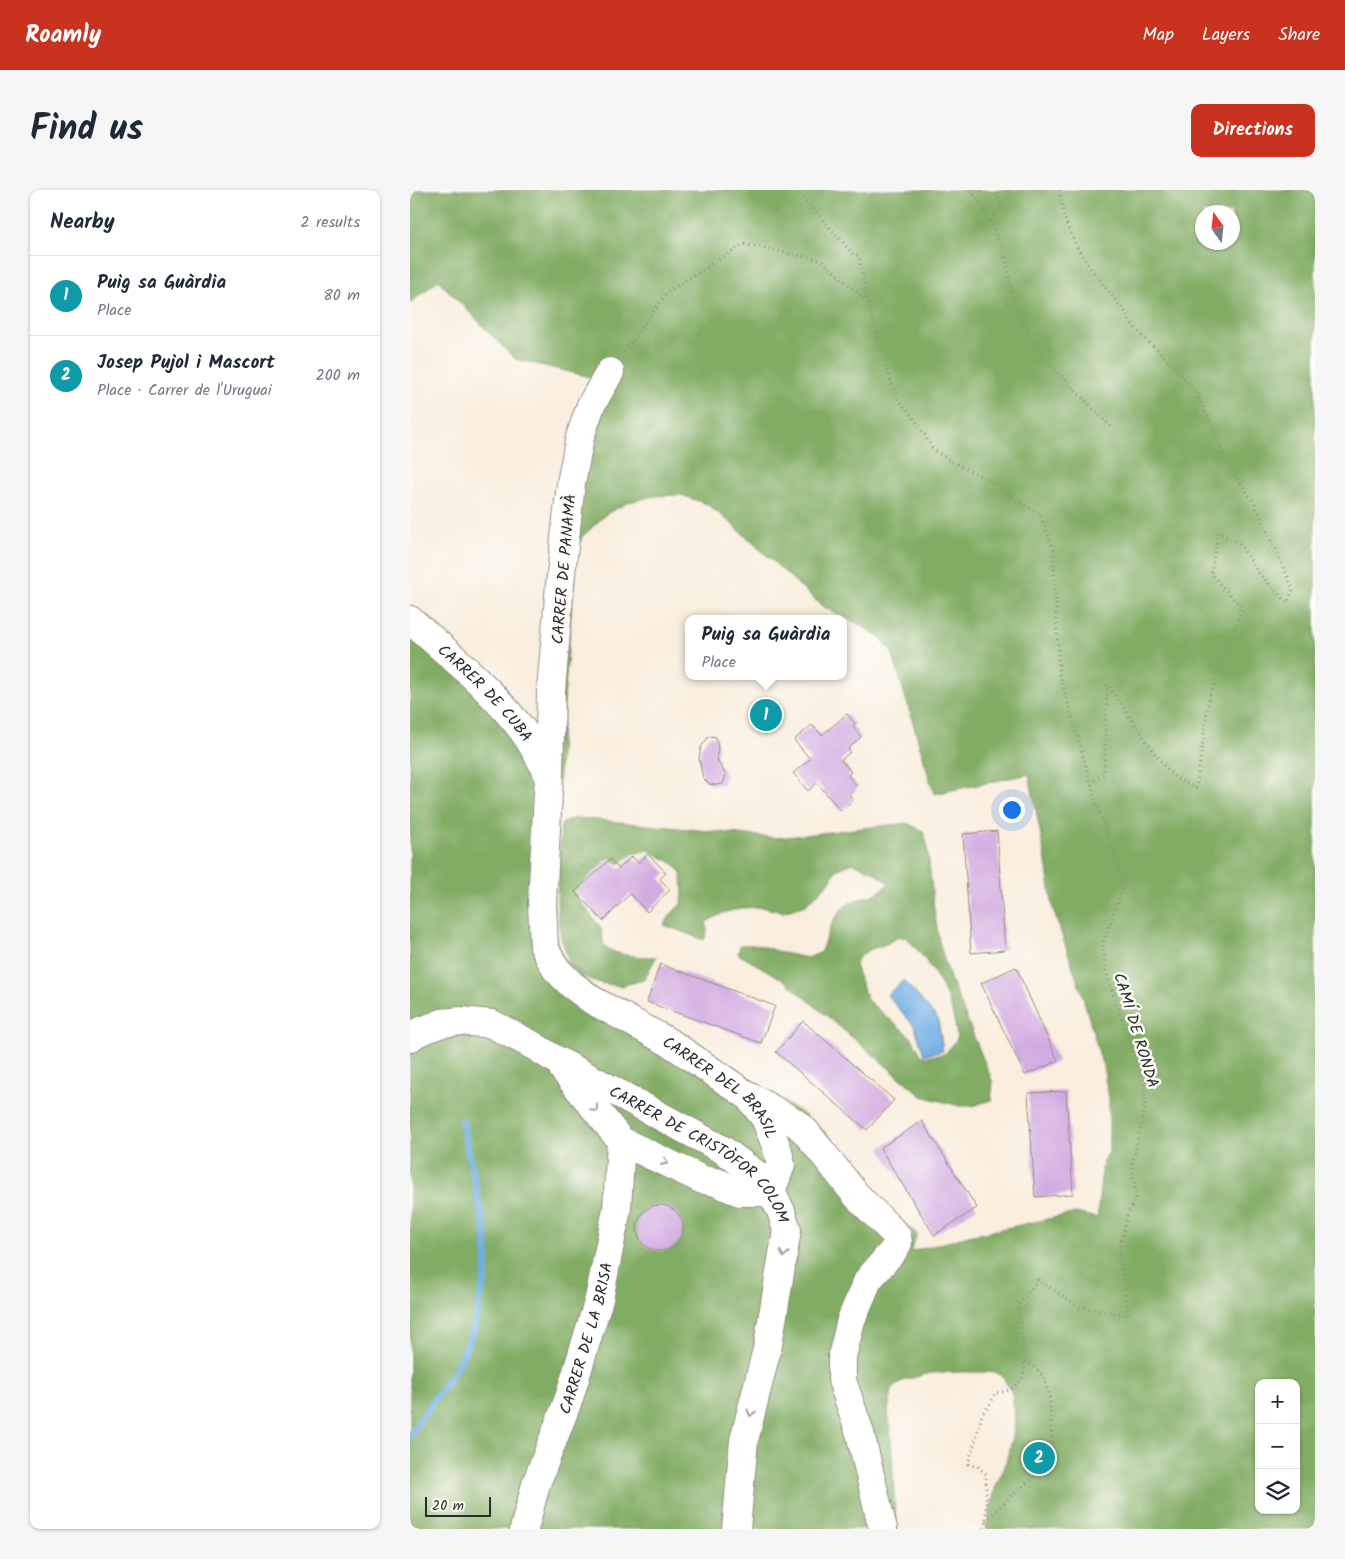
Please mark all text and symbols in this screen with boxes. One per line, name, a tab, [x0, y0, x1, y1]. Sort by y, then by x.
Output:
text: Roamly	[25, 16, 101, 55]
text: Map	[1143, 21, 1174, 50]
text: Layers	[1202, 21, 1250, 50]
text: Share	[1278, 21, 1320, 50]
text: Find us	[30, 102, 143, 158]
button: Directions	[1191, 104, 1315, 157]
north arrow	[1195, 205, 1240, 250]
text: Nearby	[50, 206, 115, 239]
text: 2 results	[300, 210, 360, 235]
text: Puig sa Guàrdia	[97, 268, 226, 298]
text: 1	[64, 283, 68, 308]
text: 80 m	[323, 283, 360, 308]
text: Place	[97, 298, 131, 323]
text: Josep Pujol i Mascort	[97, 348, 275, 378]
text: 2	[61, 363, 71, 388]
text: 200 m	[316, 363, 360, 388]
text: Place · Carrer de l'Uruguai	[97, 378, 272, 403]
street label: CARRER DE PANAMÀ	[545, 493, 584, 645]
popup	[685, 615, 847, 680]
text: Puig sa Guàrdia	[701, 620, 831, 650]
street label: CARRER DE CUBA	[432, 638, 538, 748]
text: Place	[701, 650, 736, 675]
pin: 1	[750, 696, 782, 734]
your location	[999, 797, 1025, 823]
street label: CAMÍ DE RONDA	[1106, 970, 1165, 1091]
street label: CARRER DEL BRASIL	[658, 1030, 783, 1143]
street label: CARRER DE CRISTÒFOR COLOM	[604, 1080, 795, 1227]
one-way arrow	[589, 1103, 598, 1113]
one-way arrow	[660, 1156, 669, 1166]
one-way arrow	[779, 1250, 789, 1259]
street label: CARRER DE LA BRISA	[553, 1260, 620, 1418]
map controls	[1255, 1379, 1300, 1514]
button: +	[1255, 1379, 1300, 1424]
one-way arrow	[746, 1409, 756, 1417]
button: −	[1255, 1424, 1300, 1469]
pin: 2	[1023, 1439, 1055, 1477]
button: layers	[1255, 1469, 1300, 1514]
scale bar	[425, 1494, 491, 1517]
text: 20 m	[432, 1495, 464, 1517]

